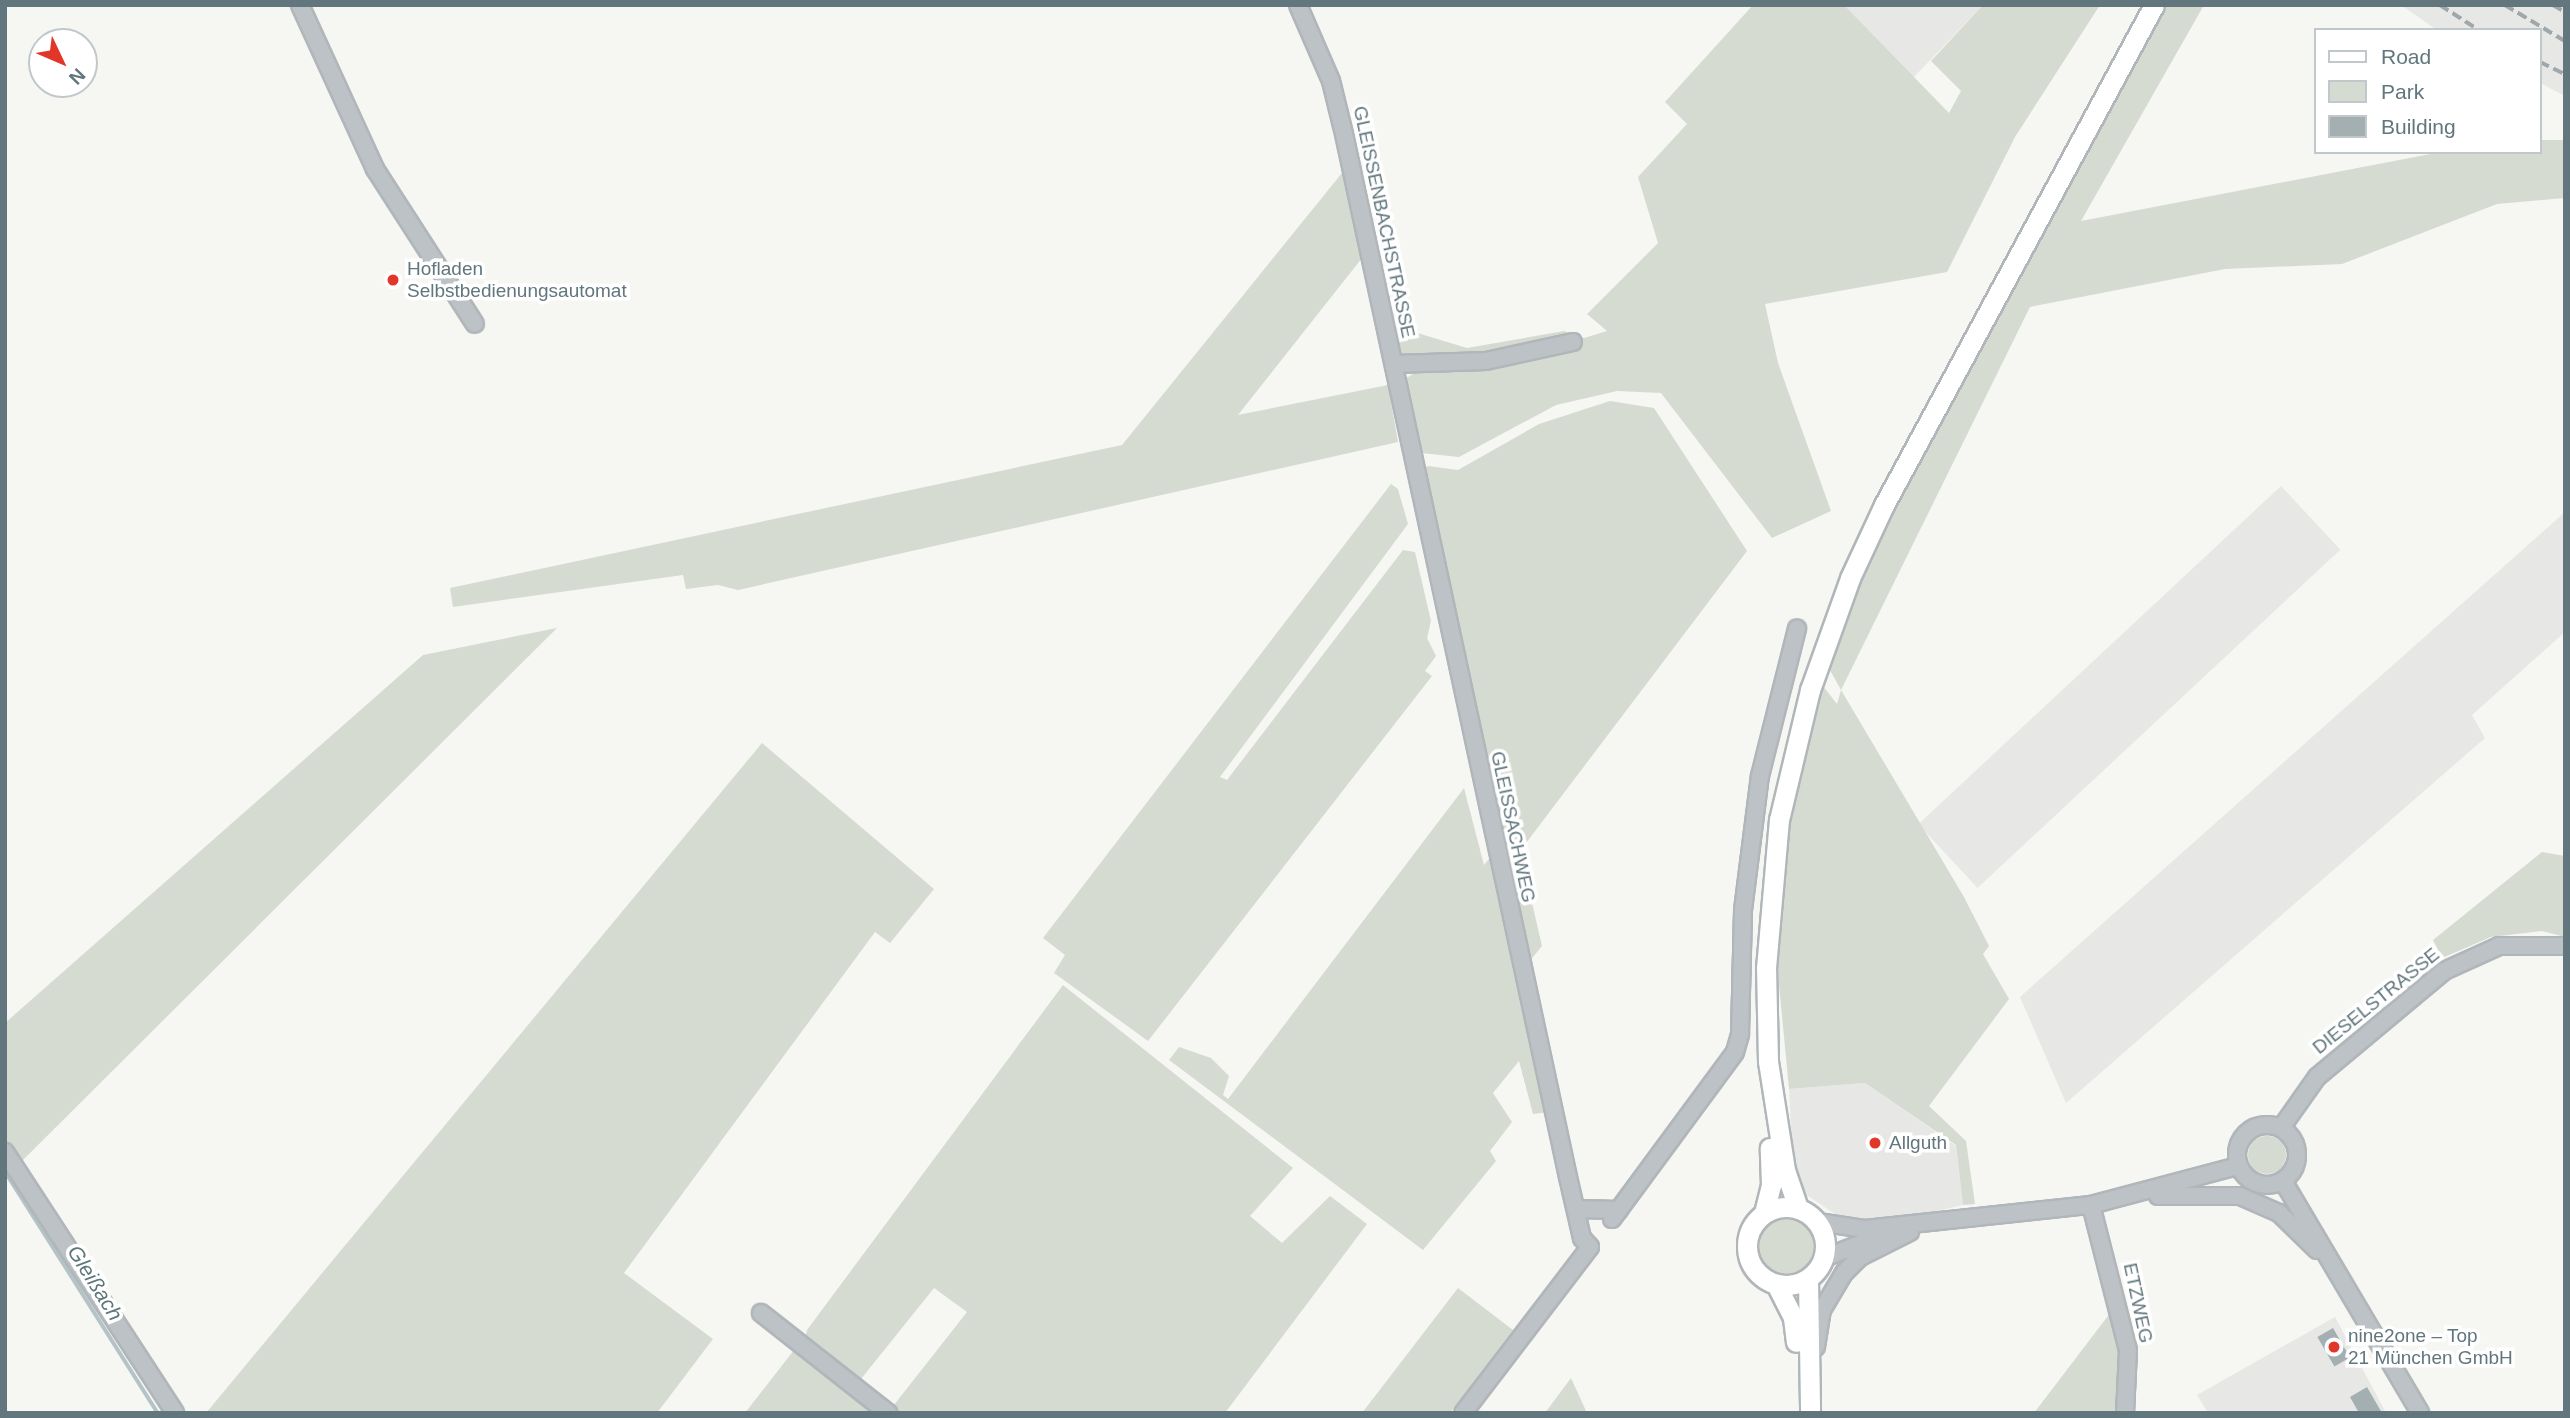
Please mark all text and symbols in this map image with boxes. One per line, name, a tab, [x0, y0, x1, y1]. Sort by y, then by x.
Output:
north arrow	[28, 28, 98, 98]
legend	[2314, 28, 2542, 154]
text: Road	[2381, 45, 2431, 68]
text: N	[65, 64, 89, 89]
text: Park	[2381, 80, 2424, 103]
street label: GLEISSENBACHSTRASSE	[1348, 104, 1420, 340]
text: Building	[2381, 115, 2456, 138]
place label: Hofladen Selbstbedienungsautomat	[407, 258, 627, 302]
marker: Hofladen Selbstbedienungsautomat	[385, 272, 401, 288]
street label: GLEISSACHWEG	[1486, 749, 1540, 905]
street label: DIESELSTRASSE	[2308, 943, 2444, 1059]
place label: Allguth	[1889, 1132, 1947, 1154]
marker: Allguth	[1867, 1135, 1883, 1151]
water label: Gleißach	[62, 1241, 128, 1325]
street label: ETZWEG	[2118, 1261, 2158, 1345]
place label: nine2one – Top 21 München GmbH	[2348, 1325, 2513, 1369]
marker: nine2one – Top 21 München GmbH	[2326, 1339, 2342, 1355]

